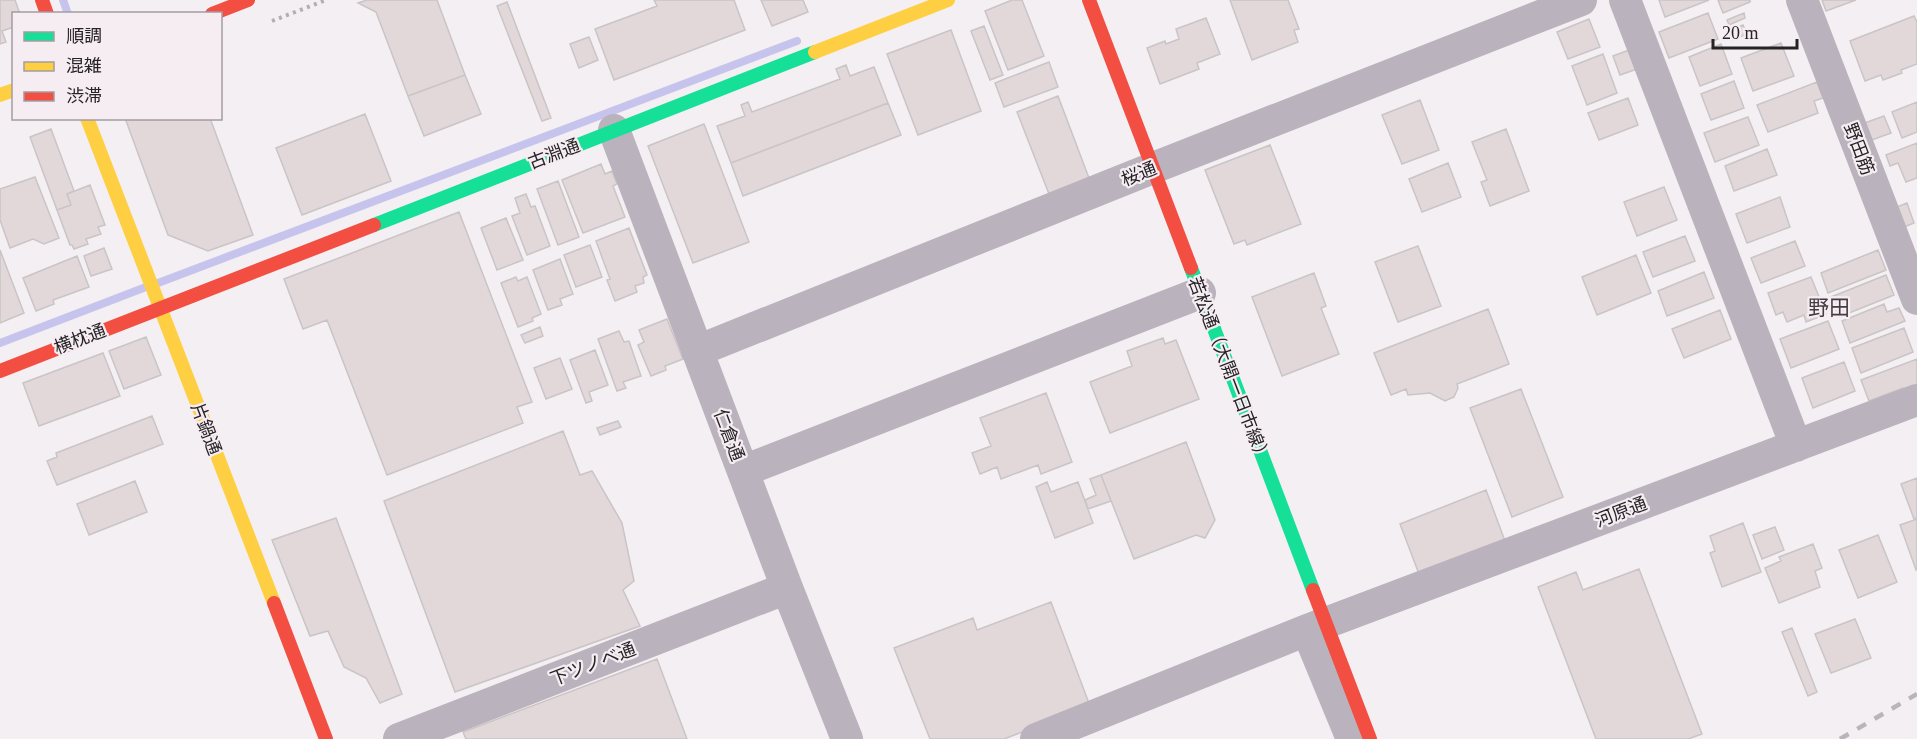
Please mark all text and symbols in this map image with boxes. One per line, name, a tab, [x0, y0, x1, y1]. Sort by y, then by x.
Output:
legend	[12, 12, 222, 120]
scale bar	[1713, 12, 1797, 50]
text: 20 m	[1722, 23, 1759, 43]
text: 順調	[66, 26, 102, 46]
text: 混雑	[66, 56, 102, 76]
text: 渋滞	[66, 86, 102, 106]
street label: 野田筋	[1840, 120, 1878, 178]
street label: 古淵通	[525, 135, 583, 173]
street label: 桜通	[1119, 158, 1159, 190]
street label: 若松通（大開一日市線）	[1184, 274, 1274, 466]
district label: 野田	[1808, 296, 1850, 320]
street label: 横枕通	[51, 320, 109, 358]
street label: 片鍋通	[187, 400, 225, 458]
street label: 仁倉通	[710, 406, 748, 464]
street label: 河原通	[1592, 493, 1650, 531]
street label: 下ツノベ通	[547, 639, 639, 689]

